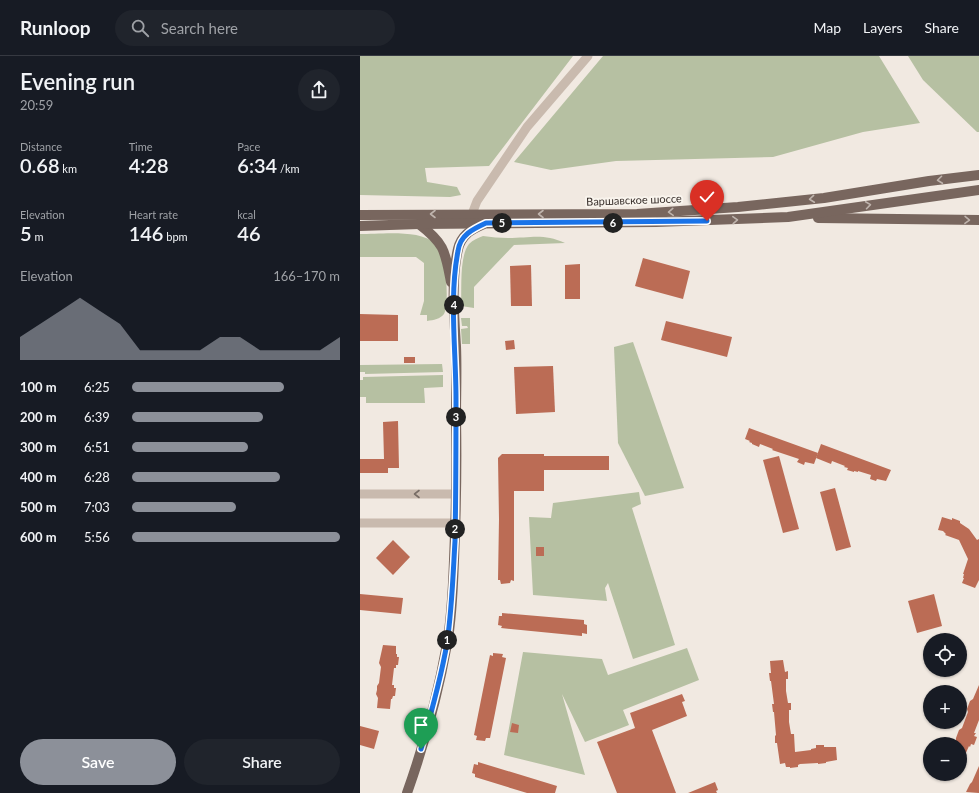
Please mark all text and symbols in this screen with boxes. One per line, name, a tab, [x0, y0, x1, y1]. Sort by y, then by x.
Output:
search box	[115, 10, 395, 46]
text: Runloop	[20, 16, 91, 39]
icon: search	[129, 17, 151, 39]
text: Search here	[161, 19, 238, 37]
text: Map	[813, 19, 841, 36]
text: Layers	[863, 19, 903, 36]
text: Share	[925, 19, 959, 36]
text: Evening run	[20, 68, 135, 95]
button: share	[298, 69, 340, 111]
text: 20:59	[20, 97, 53, 113]
text: Distance	[20, 140, 62, 153]
text: Time	[129, 140, 153, 153]
text: Pace	[237, 140, 260, 153]
text: 0.68	[20, 153, 60, 177]
text: 4:28	[129, 153, 169, 177]
text: 6:34	[237, 153, 277, 177]
text: km	[60, 162, 77, 175]
text: /km	[277, 162, 300, 175]
one-way arrow	[937, 175, 943, 184]
pin	[690, 180, 724, 221]
icon: check	[696, 186, 718, 208]
street label: Варшавское шоссе	[586, 191, 682, 208]
one-way arrow	[809, 195, 815, 204]
one-way arrow	[865, 201, 871, 210]
text: Elevation	[20, 208, 65, 221]
text: Heart rate	[129, 208, 178, 221]
text: kcal	[237, 208, 256, 221]
one-way arrow	[668, 208, 674, 216]
one-way arrow	[430, 210, 436, 218]
one-way arrow	[538, 210, 544, 218]
pin: 5	[492, 213, 512, 233]
pin: 6	[603, 213, 623, 233]
one-way arrow	[964, 215, 970, 224]
text: 5	[499, 216, 505, 229]
text: 6	[610, 216, 616, 229]
one-way arrow	[732, 216, 738, 224]
text: 5	[20, 221, 32, 245]
text: 146	[129, 221, 163, 245]
text: 46	[237, 221, 261, 245]
text: m	[32, 230, 43, 243]
text: bpm	[163, 230, 188, 243]
text: Elevation	[20, 268, 73, 284]
text: 166–170 m	[273, 268, 340, 284]
pin: 4	[444, 295, 464, 315]
text: 4	[451, 298, 457, 311]
text: 100 m	[20, 379, 57, 395]
text: 6:25	[84, 379, 110, 395]
pin: 3	[446, 407, 466, 427]
text: 200 m	[20, 409, 57, 425]
text: 6:39	[84, 409, 110, 425]
text: 3	[453, 410, 459, 423]
text: 300 m	[20, 439, 57, 455]
text: 6:51	[84, 439, 110, 455]
text: 400 m	[20, 469, 57, 485]
text: 6:28	[84, 469, 110, 485]
one-way arrow	[414, 490, 420, 498]
text: 500 m	[20, 499, 57, 515]
text: 7:03	[84, 499, 110, 515]
pin: 2	[445, 519, 465, 539]
text: 2	[452, 522, 458, 535]
text: 600 m	[20, 529, 57, 545]
text: 5:56	[84, 529, 110, 545]
pin: 1	[437, 630, 457, 650]
text: 1	[444, 633, 450, 646]
map controls	[923, 633, 967, 781]
button: locate	[923, 633, 967, 677]
button: +	[923, 685, 967, 729]
pin	[404, 708, 438, 749]
icon: arrive	[410, 714, 432, 736]
button: −	[923, 737, 967, 781]
button: Save	[20, 739, 176, 785]
button: Share	[184, 739, 340, 785]

